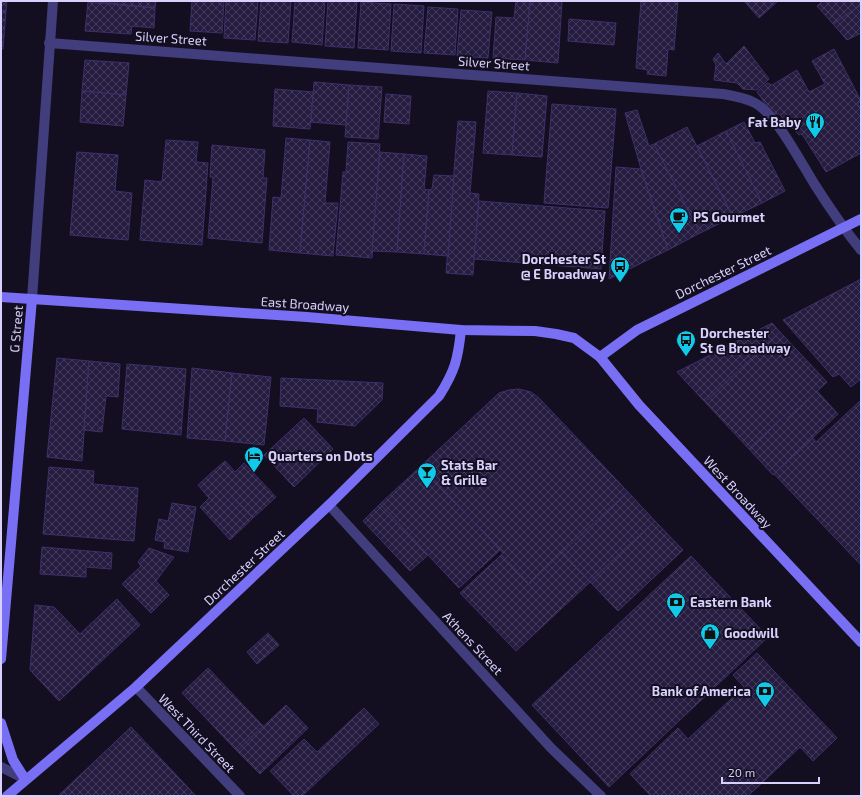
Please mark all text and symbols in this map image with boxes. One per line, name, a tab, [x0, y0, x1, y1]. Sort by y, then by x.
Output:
street label: Silver Street	[135, 28, 207, 48]
street label: Silver Street	[458, 53, 530, 73]
restaurant icon: Fat Baby	[804, 111, 826, 139]
place label: Fat Baby	[748, 114, 802, 130]
cafe icon: PS Gourmet	[668, 206, 690, 234]
place label: PS Gourmet	[693, 209, 766, 225]
street label: Dorchester Street	[673, 242, 773, 302]
place label: Dorchester St @ E Broadway	[521, 251, 607, 282]
bus stop icon: Dorchester St @ E Broadway	[609, 255, 631, 283]
street label: East Broadway	[260, 293, 350, 315]
street label: G Street	[6, 305, 26, 353]
place label: Dorchester St @ Broadway	[700, 325, 791, 356]
bus stop icon: Dorchester St @ Broadway	[675, 329, 697, 357]
hotel icon: Quarters on Dots	[243, 445, 265, 473]
place label: Quarters on Dots	[268, 448, 373, 465]
street label: West Broadway	[700, 452, 776, 532]
place label: Stats Bar & Grille	[441, 457, 498, 488]
bar icon: Stats Bar & Grille	[416, 461, 438, 489]
street label: Dorchester Street	[200, 526, 288, 608]
bank icon: Eastern Bank	[665, 591, 687, 619]
place label: Eastern Bank	[690, 594, 772, 610]
street label: Athens Street	[440, 608, 506, 678]
shop icon: Goodwill	[699, 622, 721, 650]
place label: Goodwill	[724, 625, 779, 641]
bank icon: Bank of America	[754, 680, 776, 708]
place label: Bank of America	[652, 683, 751, 699]
street label: West Third Street	[155, 690, 239, 776]
scale bar	[722, 759, 819, 785]
text: 20 m	[728, 765, 755, 779]

